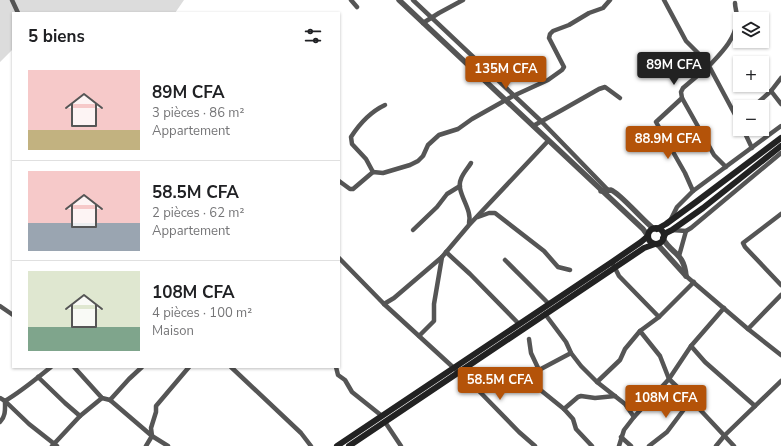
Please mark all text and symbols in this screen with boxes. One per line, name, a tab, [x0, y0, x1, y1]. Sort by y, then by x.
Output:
map controls	[733, 12, 769, 136]
button: layers	[733, 12, 769, 48]
text: 5 biens	[28, 25, 85, 48]
icon: filters	[302, 25, 324, 47]
pin: 89M CFA	[637, 52, 711, 86]
pin: 135M CFA	[465, 56, 547, 90]
text: 89M CFA	[646, 56, 702, 74]
button: +	[733, 56, 769, 92]
text: 135M CFA	[474, 60, 538, 78]
text: 89M CFA	[152, 81, 225, 104]
icon: home	[60, 86, 108, 134]
button: −	[733, 100, 769, 136]
text: 3 pièces · 86 m²	[152, 104, 244, 122]
text: Appartement	[152, 122, 230, 140]
pin: 88.9M CFA	[622, 126, 714, 160]
text: 88.9M CFA	[635, 130, 701, 148]
text: 58.5M CFA	[152, 181, 239, 204]
icon: home	[60, 187, 108, 235]
text: 2 pièces · 62 m²	[152, 204, 244, 222]
text: Appartement	[152, 222, 230, 240]
text: 108M CFA	[152, 281, 235, 304]
icon: home	[60, 287, 108, 335]
text: 4 pièces · 100 m²	[152, 304, 252, 322]
text: Maison	[152, 322, 194, 340]
pin: 58.5M CFA	[454, 367, 546, 401]
text: 58.5M CFA	[467, 371, 533, 389]
pin: 108M CFA	[625, 385, 707, 419]
text: 108M CFA	[634, 389, 698, 407]

